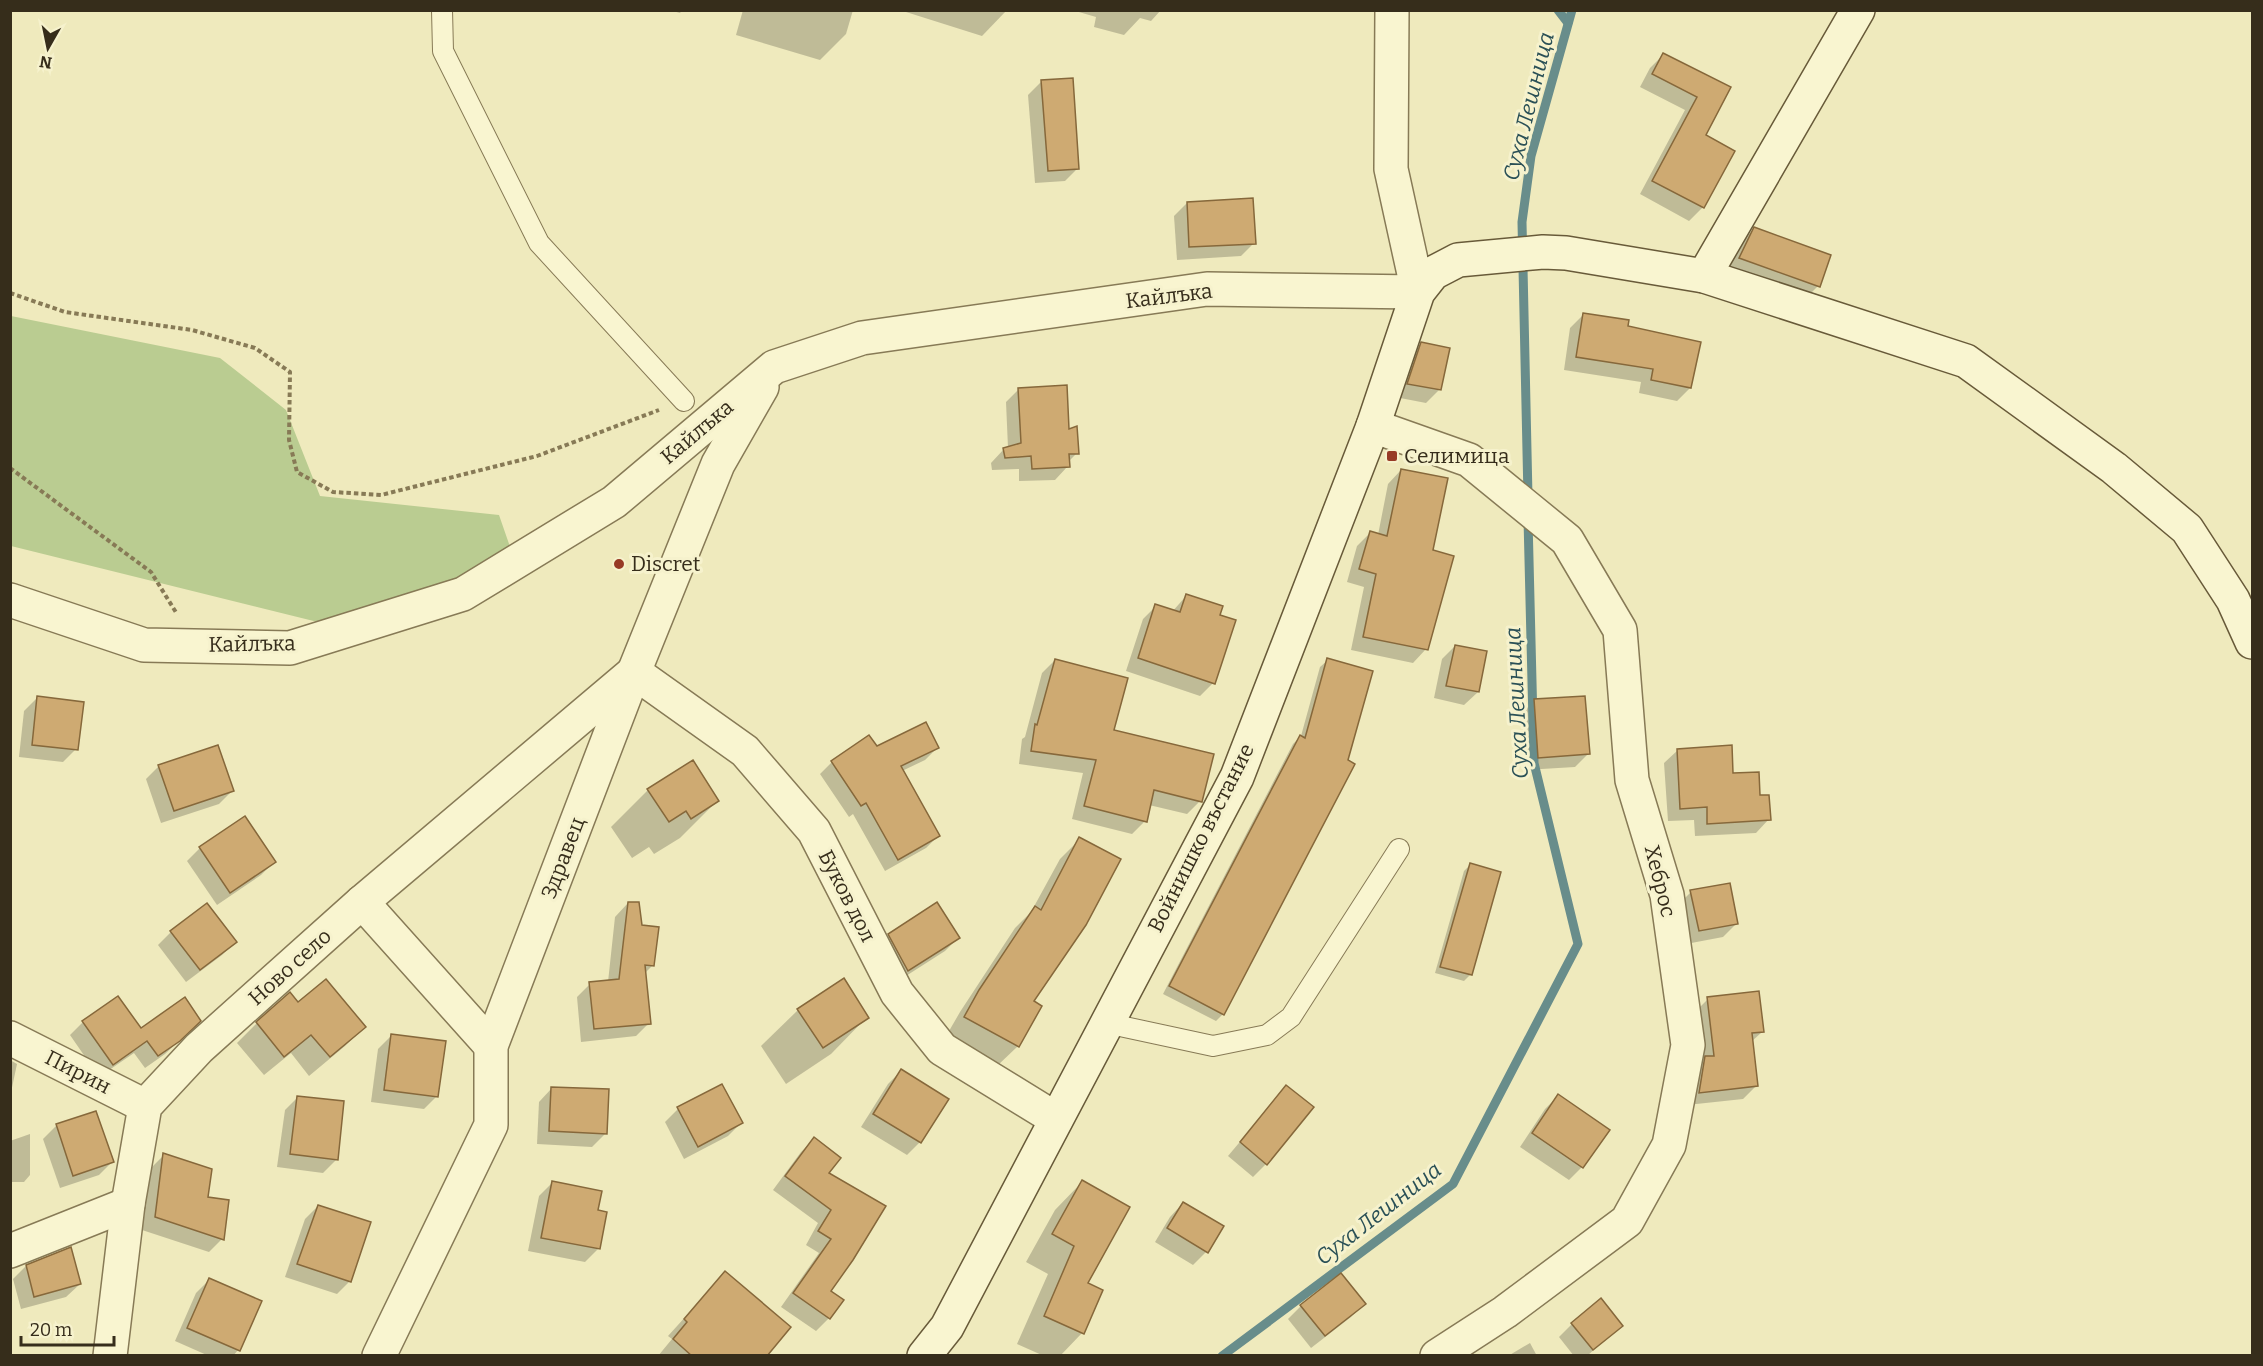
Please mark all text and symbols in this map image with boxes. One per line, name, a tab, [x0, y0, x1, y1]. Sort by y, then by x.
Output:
north arrow	[18, 18, 78, 78]
water label: Суха Лешница	[1497, 29, 1560, 183]
text: N	[38, 52, 53, 73]
street label: Кайлъка	[1124, 278, 1214, 314]
street label: Кайлъка	[655, 394, 739, 470]
place label: Селимица	[1404, 443, 1510, 469]
marker: Селимица	[1385, 449, 1399, 463]
place label: Discret	[631, 551, 701, 577]
marker: Discret	[612, 557, 626, 571]
water label: Суха Лешница	[1499, 626, 1534, 780]
street label: Кайлъка	[208, 630, 296, 658]
street label: Войнишко въстание	[1142, 739, 1260, 937]
street label: Здравец	[536, 813, 590, 903]
street label: Хеброс	[1639, 842, 1681, 920]
street label: Буков дол	[813, 846, 881, 946]
street label: Ново село	[243, 923, 337, 1011]
street label: Пирин	[41, 1044, 115, 1100]
water label: Суха Лешница	[1310, 1156, 1446, 1271]
scale bar	[21, 1309, 114, 1347]
text: 20 m	[30, 1319, 72, 1341]

